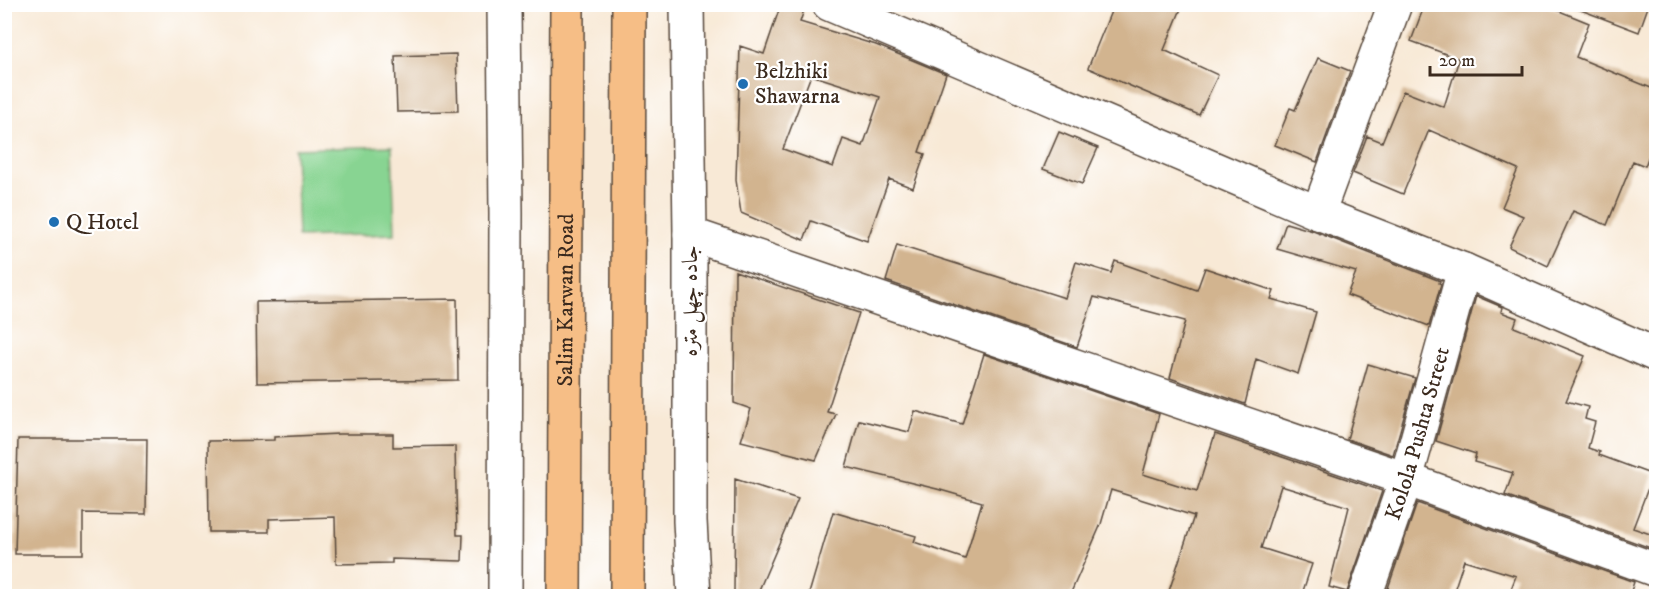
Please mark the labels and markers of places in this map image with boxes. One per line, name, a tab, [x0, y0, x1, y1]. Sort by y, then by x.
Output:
place label: Belzhiki Shawarna	[755, 58, 840, 110]
marker: Belzhiki Shawarna	[736, 77, 750, 91]
place label: Q Hotel	[66, 209, 139, 236]
marker: Q Hotel	[47, 215, 61, 229]

